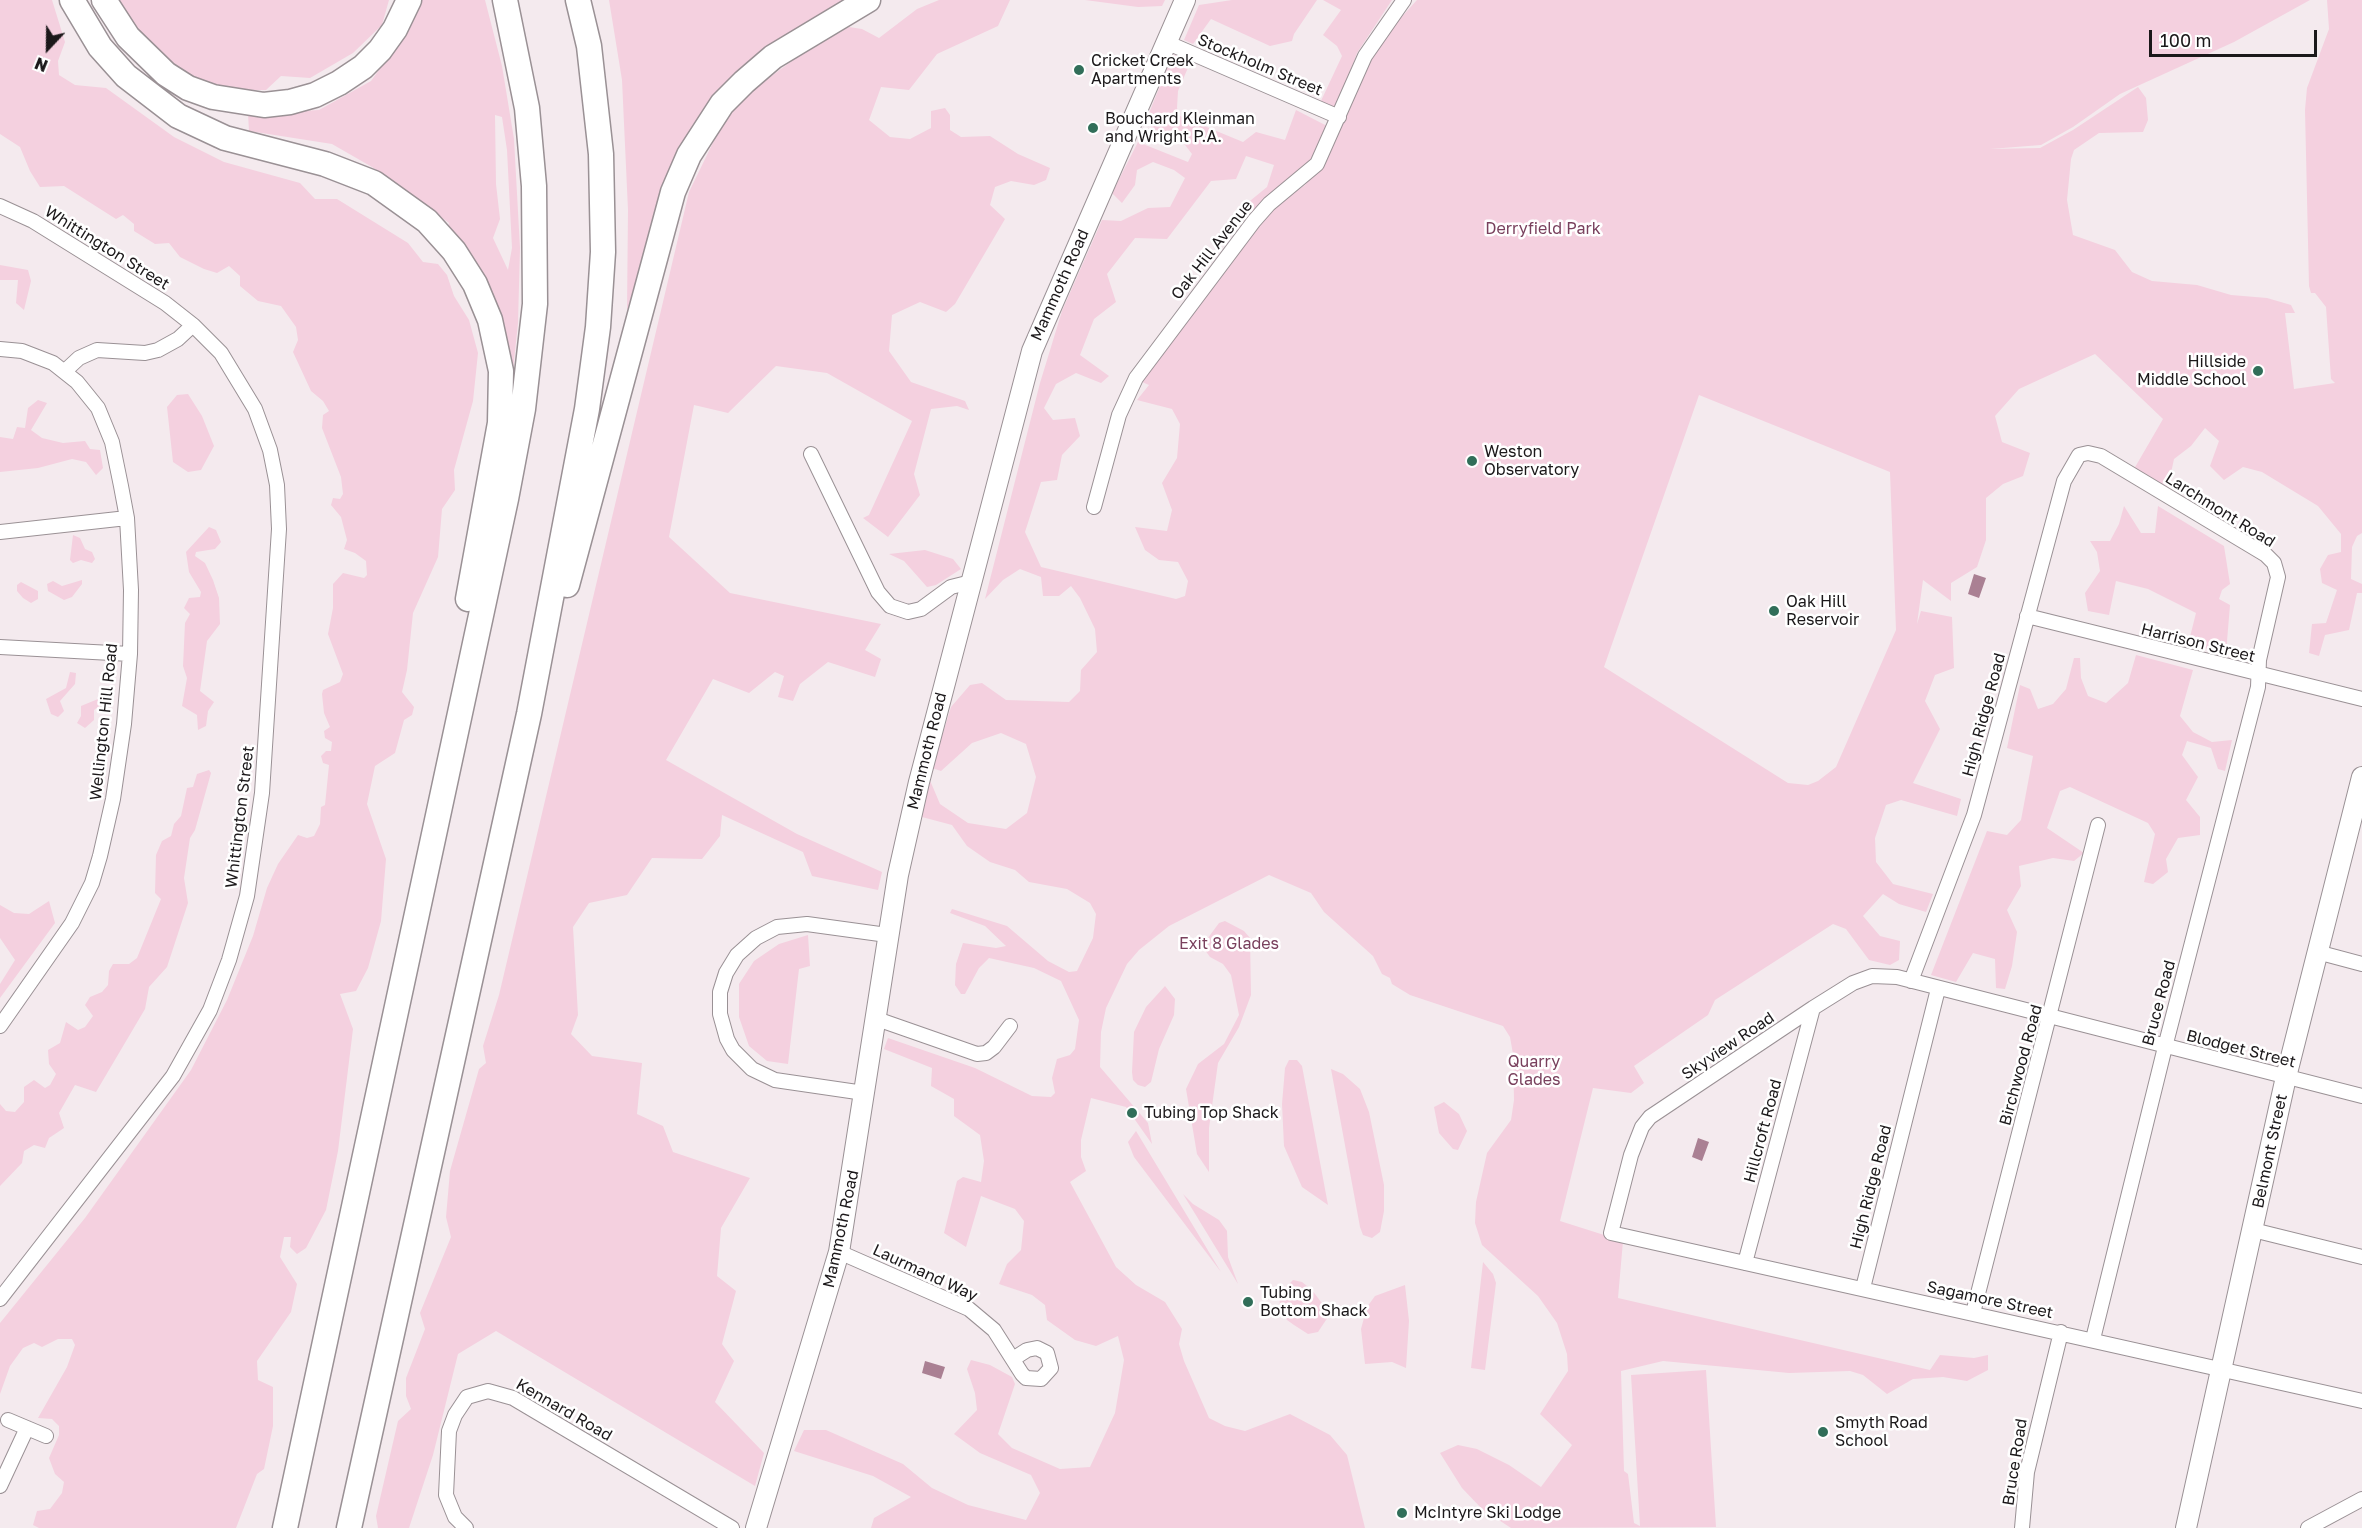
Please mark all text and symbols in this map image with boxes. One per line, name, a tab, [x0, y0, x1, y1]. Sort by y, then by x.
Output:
north arrow	[18, 18, 78, 78]
scale bar	[2152, 18, 2320, 56]
text: 100 m	[2160, 29, 2211, 51]
street label: Stockholm Street	[1195, 30, 1325, 100]
place label: Cricket Creek Apartments	[1091, 51, 1194, 89]
text: N	[32, 53, 51, 76]
marker: Cricket Creek Apartments	[1072, 63, 1086, 77]
place label: Bouchard Kleinman and Wright P.A.	[1105, 109, 1255, 147]
marker: Bouchard Kleinman and Wright P.A.	[1086, 121, 1100, 135]
street label: Oak Hill Avenue	[1167, 196, 1257, 304]
street label: Whittington Street	[41, 202, 173, 294]
park label: Derryfield Park	[1485, 219, 1601, 239]
street label: Mammoth Road	[1027, 226, 1093, 344]
place label: Hillside Middle School	[2137, 352, 2246, 390]
marker: Hillside Middle School	[2251, 364, 2265, 378]
place label: Weston Observatory	[1484, 442, 1579, 480]
marker: Weston Observatory	[1465, 454, 1479, 468]
street label: Larchmont Road	[2161, 468, 2279, 552]
place label: Oak Hill Reservoir	[1786, 592, 1859, 630]
marker: Oak Hill Reservoir	[1767, 604, 1781, 618]
street label: Harrison Street	[2139, 620, 2257, 666]
street label: Wellington Hill Road	[86, 642, 122, 802]
street label: High Ridge Road	[1958, 651, 2010, 779]
street label: Mammoth Road	[903, 690, 951, 812]
street label: Whittington Street	[222, 745, 258, 889]
park label: Exit 8 Glades	[1179, 934, 1279, 954]
street label: Bruce Road	[2138, 958, 2180, 1048]
street label: Birchwood Road	[1996, 1002, 2046, 1128]
street label: Skyview Road	[1678, 1008, 1778, 1084]
street label: Blodget Street	[2184, 1026, 2298, 1072]
park label: Quarry Glades	[1507, 1052, 1561, 1090]
street label: Hillcroft Road	[1740, 1077, 1786, 1185]
street label: Belmont Street	[2249, 1092, 2291, 1210]
place label: Tubing Top Shack	[1144, 1103, 1279, 1123]
marker: Tubing Top Shack	[1125, 1106, 1139, 1120]
street label: High Ridge Road	[1846, 1123, 1896, 1251]
street label: Mammoth Road	[819, 1168, 863, 1290]
street label: Laurmand Way	[870, 1240, 980, 1306]
street label: Sagamore Street	[1925, 1277, 2055, 1323]
place label: Tubing Bottom Shack	[1260, 1283, 1368, 1321]
marker: Tubing Bottom Shack	[1241, 1295, 1255, 1309]
street label: Kennard Road	[513, 1375, 615, 1445]
place label: Smyth Road School	[1835, 1413, 1928, 1451]
street label: Bruce Road	[1999, 1417, 2031, 1507]
marker: Smyth Road School	[1816, 1425, 1830, 1439]
place label: McIntyre Ski Lodge	[1414, 1503, 1561, 1523]
marker: McIntyre Ski Lodge	[1395, 1506, 1409, 1520]

